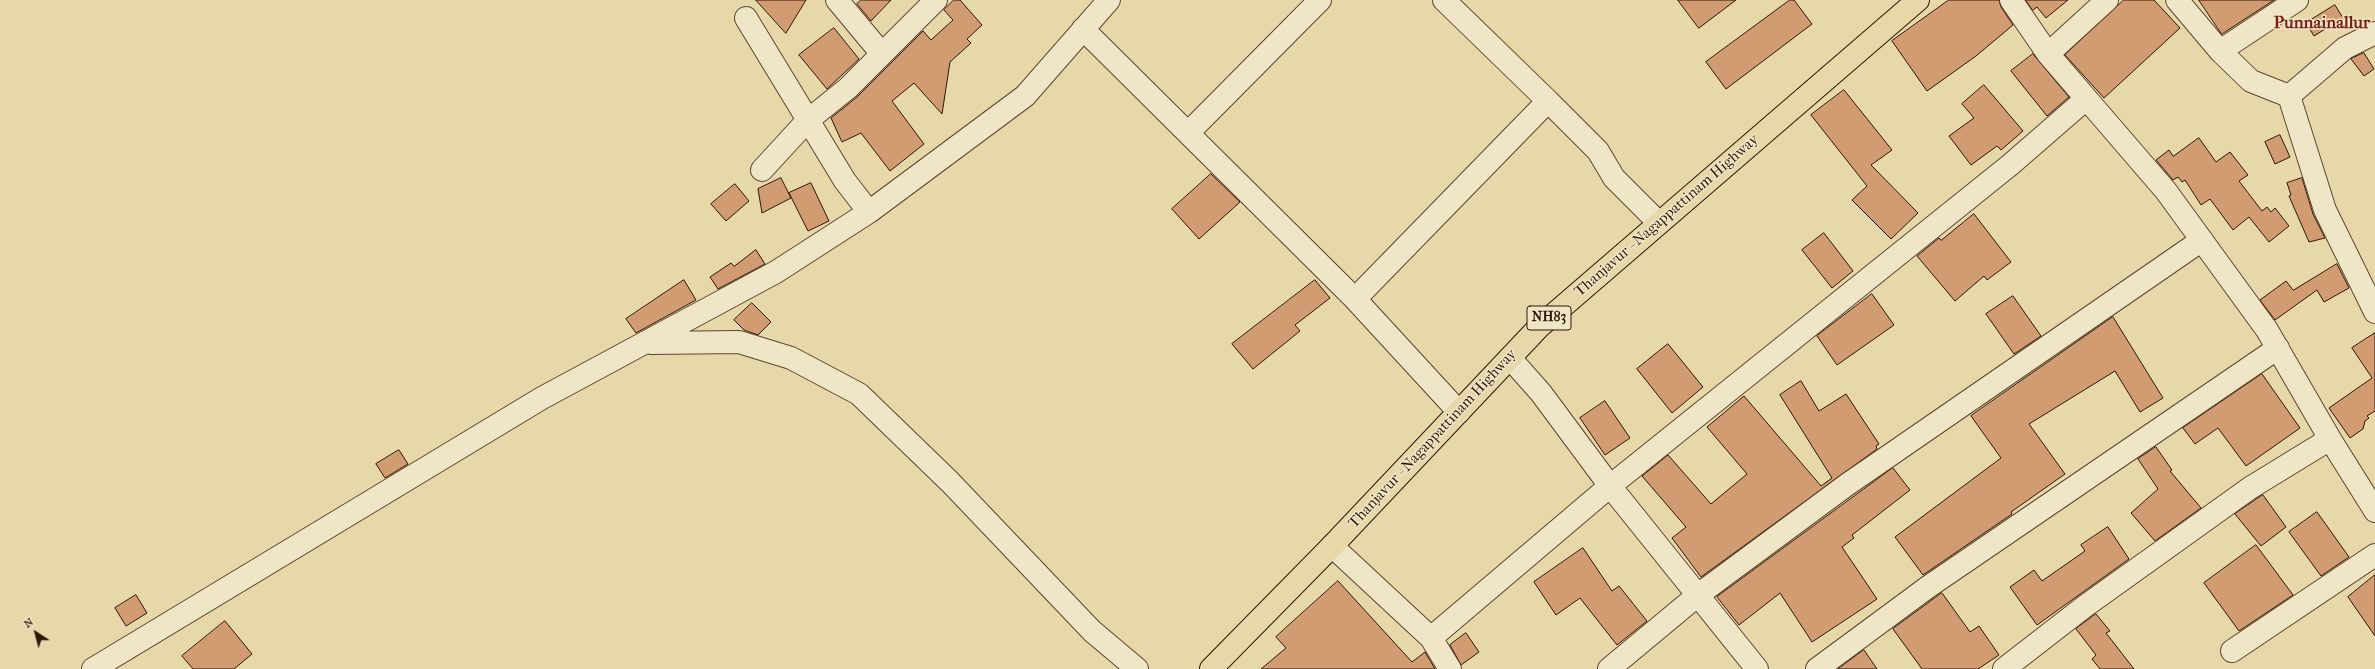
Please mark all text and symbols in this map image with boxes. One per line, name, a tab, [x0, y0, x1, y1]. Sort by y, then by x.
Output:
district label: Punnainallur	[2274, 14, 2370, 34]
street label: Thanjavur - Nagappattinam Highway	[1571, 131, 1763, 301]
road number: NH83	[1527, 306, 1571, 330]
street label: Thanjavur - Nagappattinam Highway	[1345, 346, 1521, 532]
north arrow	[16, 613, 56, 653]
text: N	[21, 615, 36, 631]

